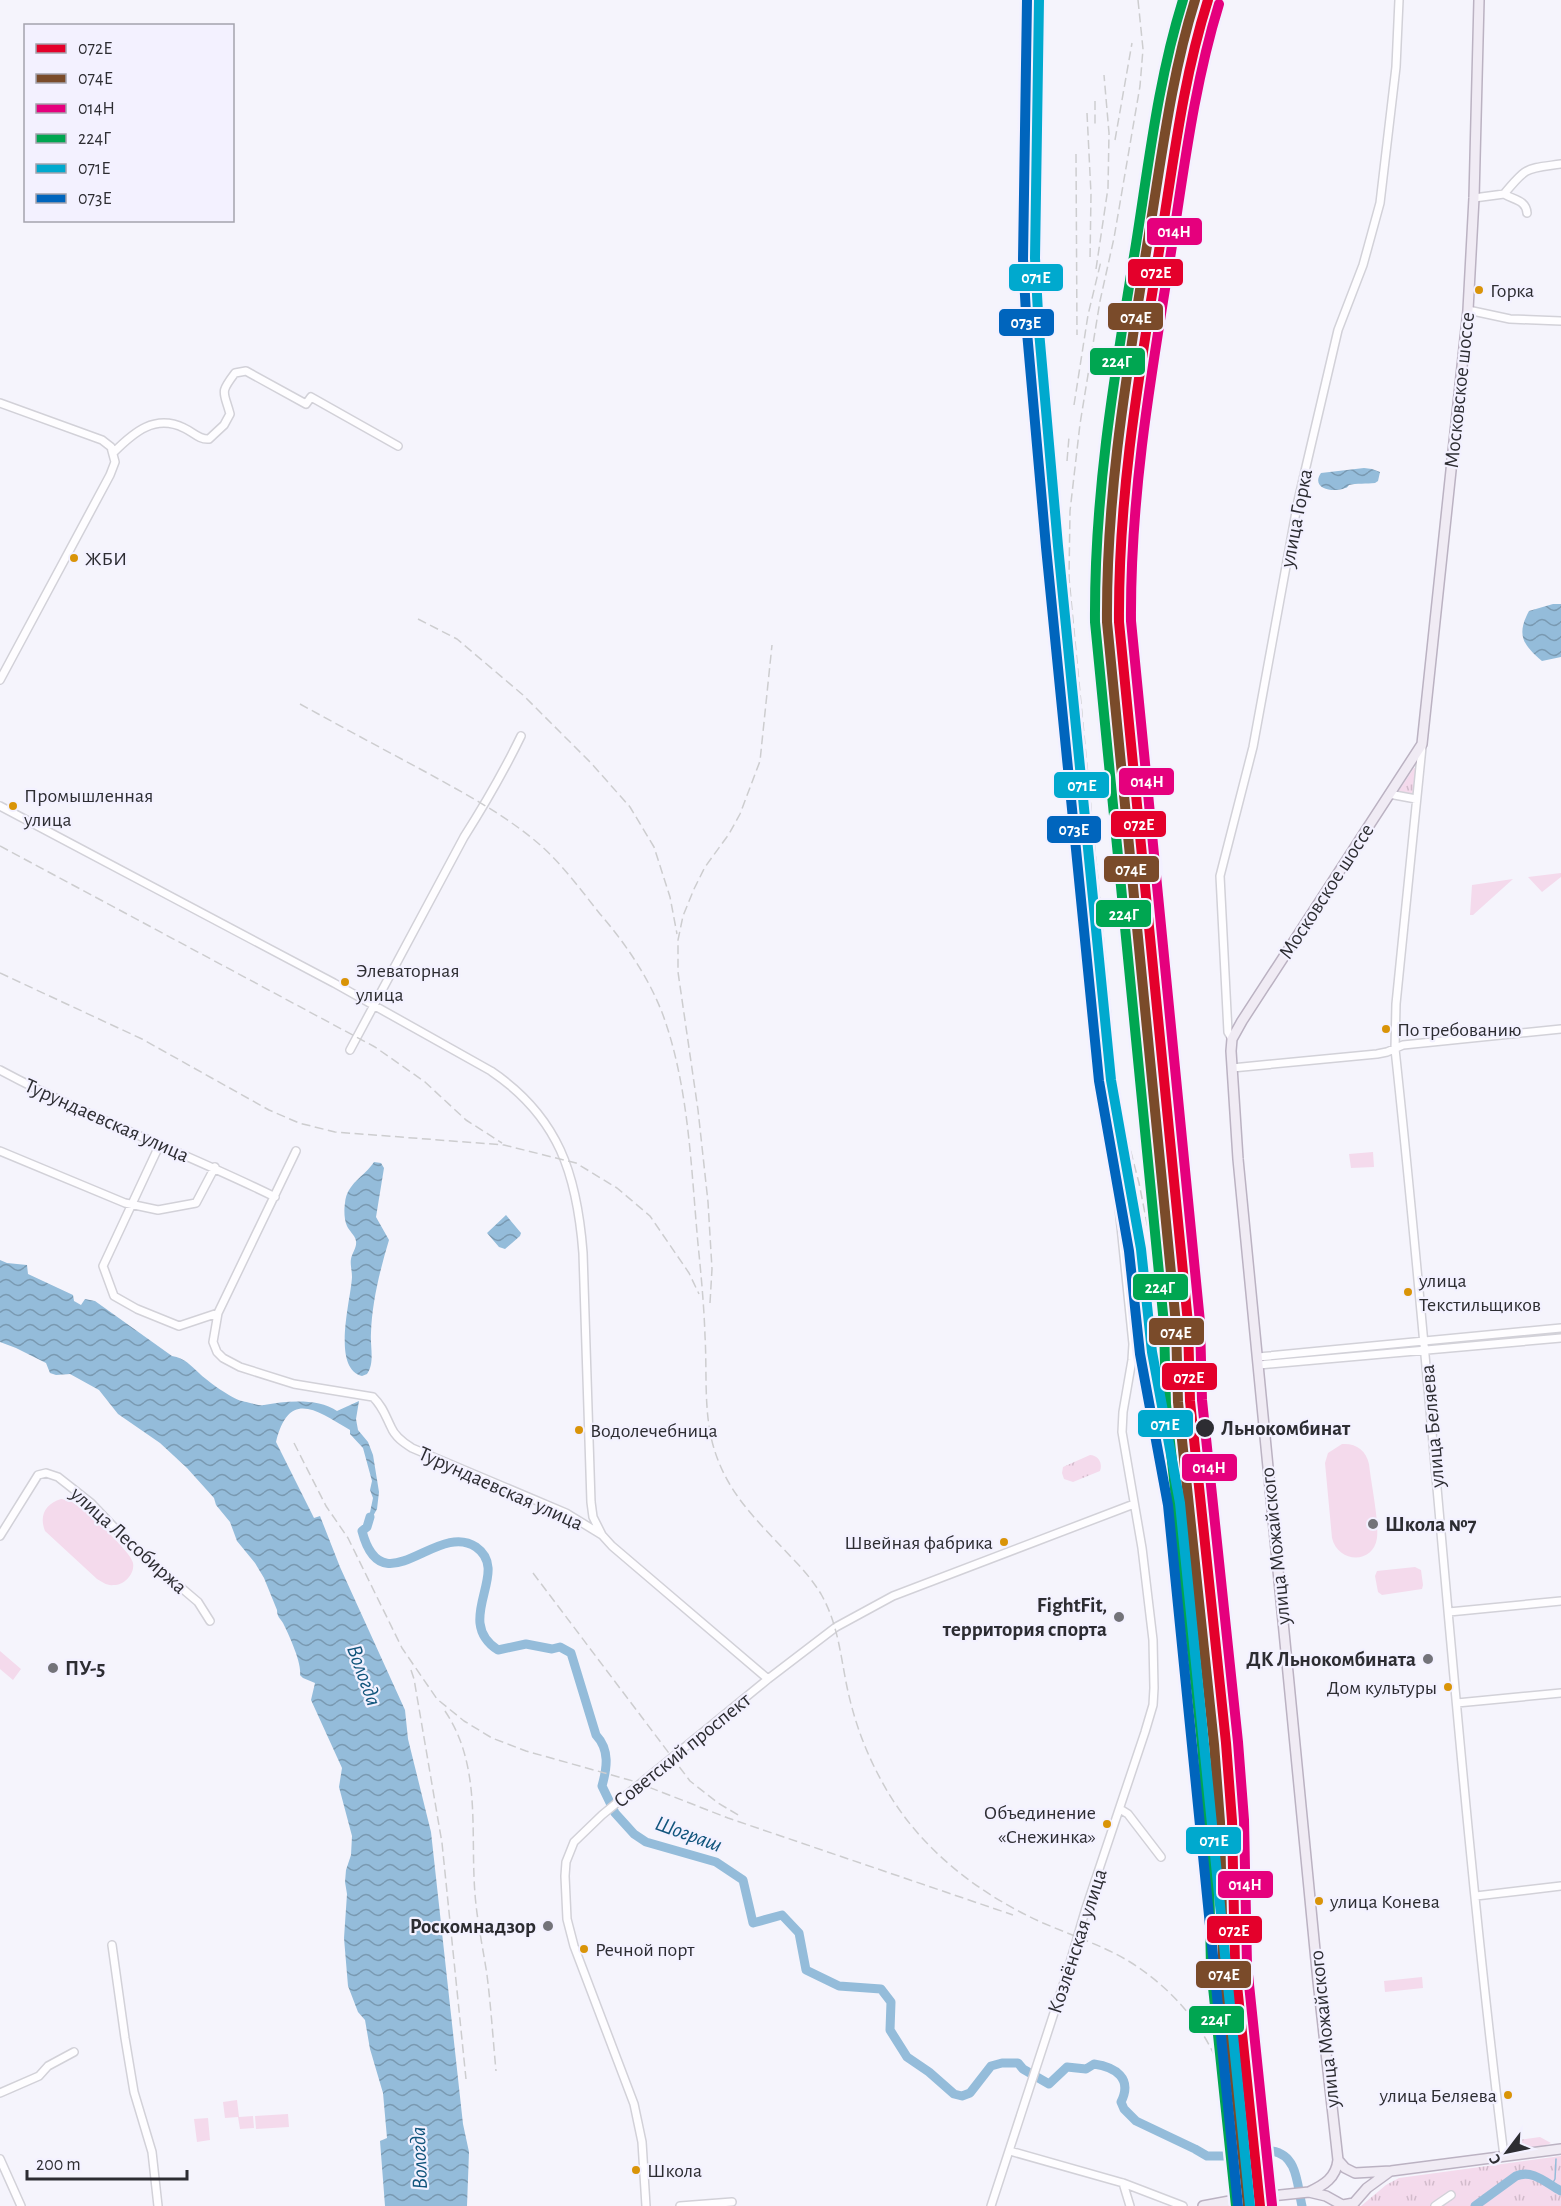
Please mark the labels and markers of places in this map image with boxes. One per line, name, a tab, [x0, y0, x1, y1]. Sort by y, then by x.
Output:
place label: Горка	[1490, 281, 1534, 301]
marker: Горка	[1473, 284, 1485, 296]
place label: ЖБИ	[85, 549, 127, 569]
marker: ЖБИ	[68, 552, 80, 564]
place label: Промышленная улица	[23, 786, 153, 830]
marker: Промышленная улица	[7, 800, 19, 812]
place label: Элеваторная улица	[355, 961, 460, 1005]
marker: Элеваторная улица	[339, 976, 351, 988]
place label: По требованию	[1397, 1020, 1521, 1040]
marker: По требованию	[1380, 1023, 1392, 1035]
place label: улица Текстильщиков	[1418, 1271, 1541, 1315]
marker: улица Текстильщиков	[1402, 1286, 1414, 1298]
marker: Льнокомбинат	[1194, 1417, 1216, 1439]
place label: Льнокомбинат	[1221, 1418, 1351, 1439]
place label: Водолечебница	[590, 1421, 718, 1441]
marker: Водолечебница	[573, 1424, 585, 1436]
place label: Школа №7	[1385, 1514, 1477, 1535]
marker: Школа №7	[1366, 1517, 1380, 1531]
place label: Швейная фабрика	[844, 1533, 993, 1553]
marker: Швейная фабрика	[998, 1536, 1010, 1548]
place label: FightFit, территория спорта	[942, 1595, 1107, 1640]
marker: FightFit, территория спорта	[1112, 1610, 1126, 1624]
place label: ДК Льнокомбината	[1246, 1649, 1416, 1670]
marker: ДК Льнокомбината	[1421, 1652, 1435, 1666]
place label: ПУ-5	[65, 1658, 105, 1679]
marker: ПУ-5	[46, 1661, 60, 1675]
place label: Дом культуры	[1327, 1678, 1437, 1698]
marker: Дом культуры	[1442, 1681, 1454, 1693]
place label: Объединение «Снежинка»	[984, 1803, 1096, 1847]
marker: Объединение «Снежинка»	[1101, 1818, 1113, 1830]
place label: улица Конева	[1329, 1892, 1440, 1912]
marker: улица Конева	[1313, 1895, 1325, 1907]
place label: Роскомнадзор	[410, 1916, 536, 1937]
marker: Роскомнадзор	[541, 1919, 555, 1933]
place label: Речной порт	[595, 1940, 695, 1960]
marker: Речной порт	[578, 1943, 590, 1955]
place label: улица Беляева	[1378, 2086, 1497, 2106]
marker: улица Беляева	[1502, 2089, 1514, 2101]
place label: Школа	[647, 2161, 702, 2181]
marker: Школа	[630, 2164, 642, 2176]

